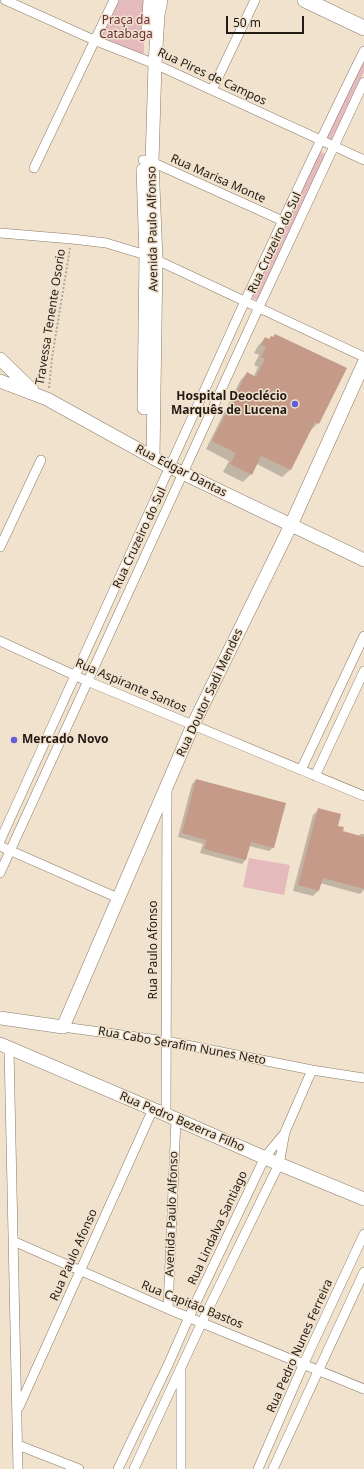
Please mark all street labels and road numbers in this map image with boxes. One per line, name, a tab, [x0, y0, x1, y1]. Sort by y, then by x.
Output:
street label: Rua Pires de Campos	[155, 45, 269, 109]
street label: Rua Marisa Monte	[168, 152, 268, 206]
street label: Avenida Paulo Alfonso	[145, 166, 161, 292]
street label: Rua Cruzeiro do Sul	[245, 190, 305, 296]
street label: Travessa Tenente Osorio	[33, 248, 69, 386]
street label: Rua Edgar Dantas	[133, 442, 229, 500]
street label: Rua Cruzeiro do Sul	[110, 485, 170, 591]
street label: Rua Doutor Sadi Mendes	[174, 627, 246, 759]
street label: Rua Aspirante Santos	[73, 656, 189, 716]
street label: Rua Paulo Afonso	[147, 900, 161, 1000]
street label: Rua Cabo Serafim Nunes Neto	[97, 1024, 267, 1068]
street label: Rua Pedro Bezerra Filho	[117, 1089, 247, 1155]
street label: Avenida Paulo Alfonso	[163, 1151, 181, 1277]
street label: Rua Lindalva Santiago	[185, 1169, 251, 1287]
street label: Rua Paulo Afonso	[47, 1207, 101, 1303]
street label: Rua Pedro Nunes Ferreira	[264, 1277, 336, 1415]
street label: Rua Capitão Bastos	[139, 1278, 245, 1332]

